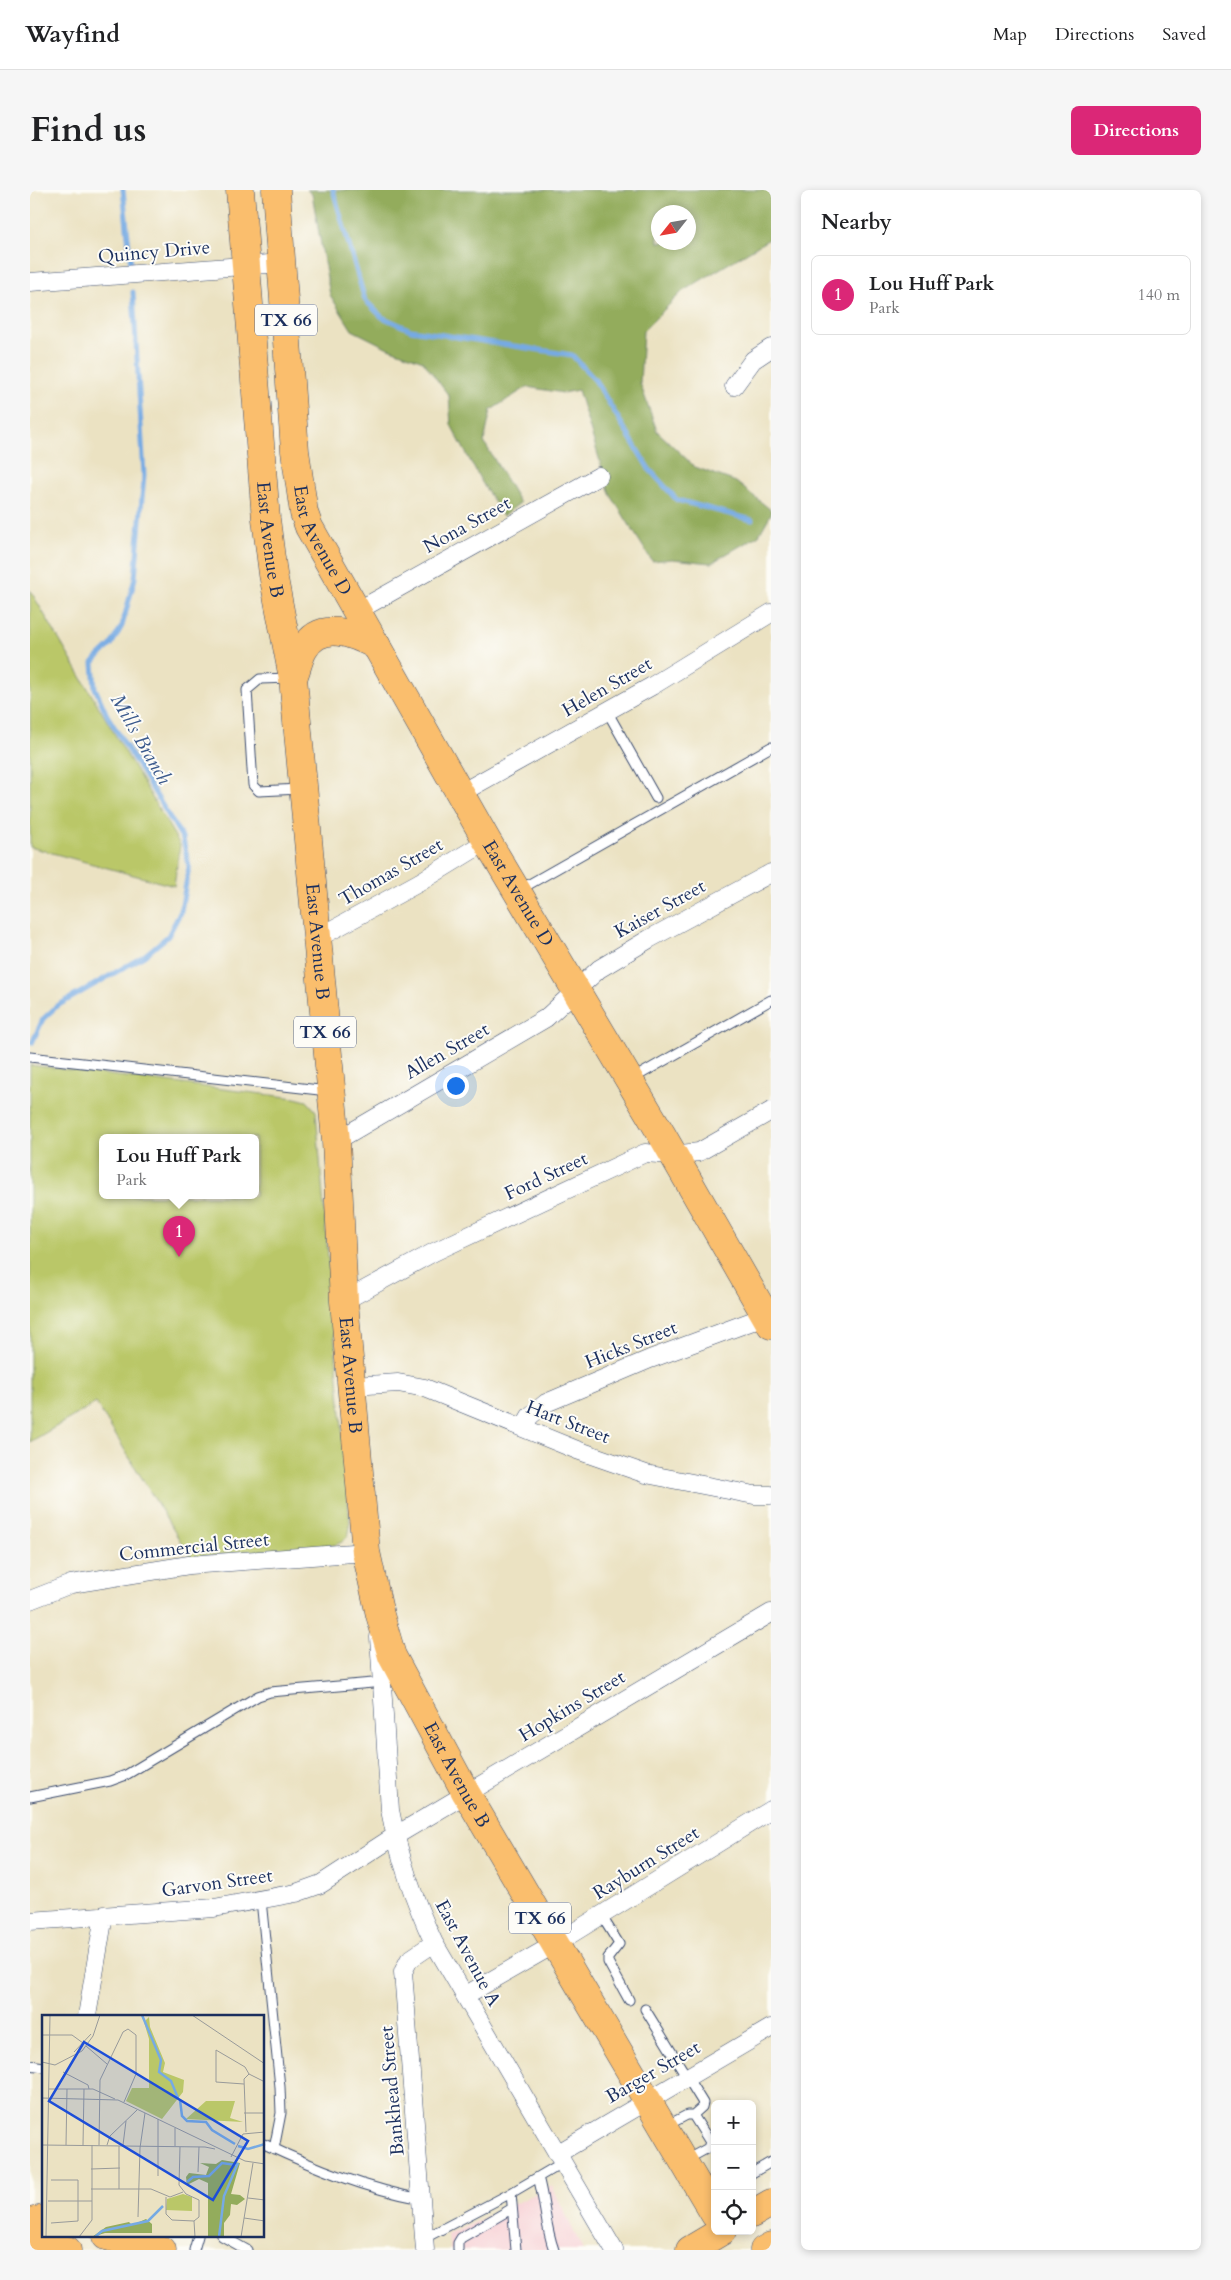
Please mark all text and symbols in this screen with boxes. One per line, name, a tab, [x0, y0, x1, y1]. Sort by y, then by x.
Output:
text: Wayfind	[25, 18, 120, 51]
text: Map	[993, 22, 1027, 47]
text: Directions	[1055, 22, 1134, 47]
text: Saved	[1162, 22, 1206, 47]
text: Find us	[30, 106, 146, 154]
button: Directions	[1071, 106, 1201, 155]
north arrow	[651, 205, 696, 250]
text: Nearby	[821, 208, 892, 237]
street label: Quincy Drive	[97, 234, 211, 270]
text: Lou Huff Park	[869, 271, 994, 297]
text: 1	[834, 284, 842, 306]
text: 140 m	[1138, 284, 1180, 306]
text: Park	[869, 297, 900, 319]
road number: TX 66	[255, 304, 317, 336]
street label: East Avenue B	[250, 480, 290, 600]
street label: East Avenue D	[287, 483, 358, 600]
street label: Nona Street	[419, 490, 515, 560]
street label: Helen Street	[557, 651, 657, 723]
water label: Mills Branch	[104, 689, 178, 790]
street label: Thomas Street	[334, 832, 448, 912]
street label: East Avenue D	[476, 835, 560, 951]
street label: Kaiser Street	[610, 873, 710, 945]
street label: East Avenue B	[299, 882, 336, 1001]
road number: TX 66	[294, 1016, 356, 1048]
street label: Allen Street	[400, 1016, 494, 1086]
your location	[443, 1073, 469, 1099]
popup	[99, 1134, 259, 1199]
text: Lou Huff Park	[116, 1143, 242, 1169]
street label: Ford Street	[500, 1145, 592, 1207]
text: Park	[116, 1169, 147, 1191]
pin: 1	[163, 1216, 195, 1257]
street label: Hicks Street	[581, 1315, 681, 1375]
street label: East Avenue B	[332, 1316, 369, 1435]
street label: Hart Street	[522, 1394, 614, 1450]
street label: Commercial Street	[118, 1526, 270, 1568]
street label: Hopkins Street	[514, 1664, 630, 1748]
street label: East Avenue B	[417, 1717, 497, 1832]
street label: Rayburn Street	[588, 1820, 704, 1906]
street label: Garvon Street	[160, 1862, 274, 1904]
street label: East Avenue A	[429, 1895, 507, 2011]
road number: TX 66	[509, 1902, 571, 1934]
inset map	[42, 2015, 265, 2238]
street label: Bankhead Street	[373, 2025, 411, 2157]
street label: Barger Street	[601, 2034, 705, 2110]
map controls	[711, 2100, 756, 2235]
button: +	[711, 2100, 756, 2145]
button: −	[711, 2145, 756, 2190]
button: locate	[711, 2190, 756, 2235]

